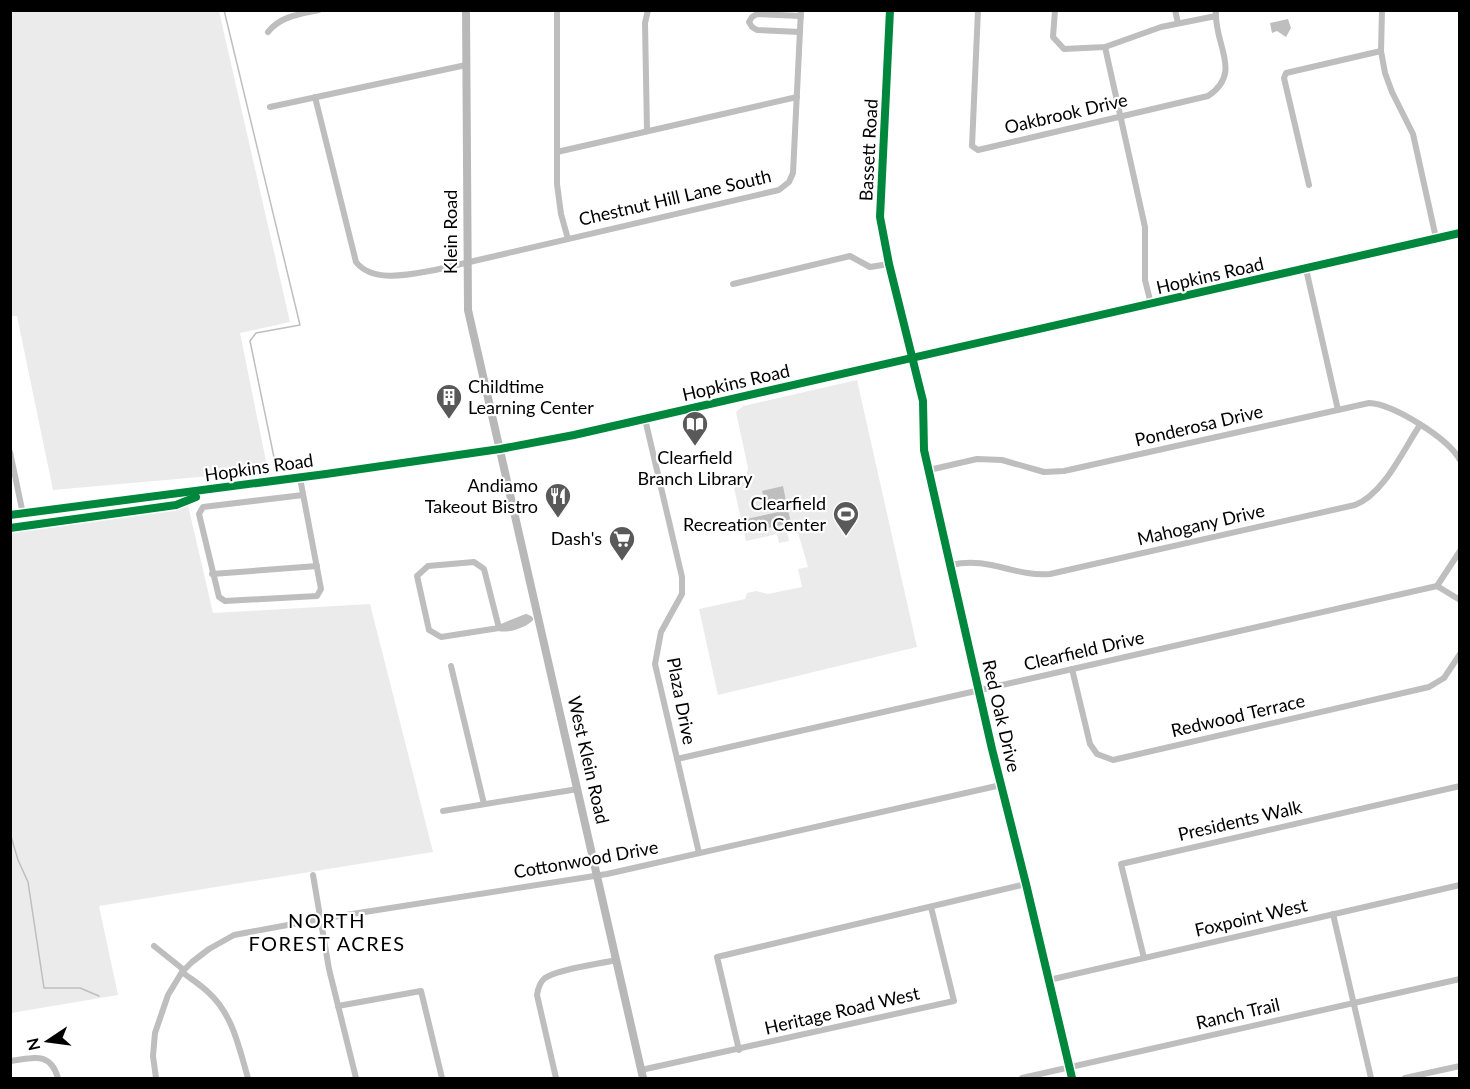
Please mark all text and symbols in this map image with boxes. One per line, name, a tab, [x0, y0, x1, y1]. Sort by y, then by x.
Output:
street label: Oakbrook Drive	[1002, 88, 1129, 138]
street label: Bassett Road	[854, 98, 882, 202]
street label: Chestnut Hill Lane South	[576, 164, 773, 230]
street label: Klein Road	[439, 190, 461, 274]
street label: Hopkins Road	[1154, 252, 1266, 298]
street label: Hopkins Road	[680, 359, 792, 405]
place label: Childtime Learning Center	[468, 375, 594, 418]
building icon: Childtime Learning Center	[434, 382, 464, 420]
street label: Ponderosa Drive	[1133, 400, 1265, 450]
library icon: Clearfield Branch Library	[680, 409, 710, 447]
place label: Clearfield Branch Library	[638, 446, 753, 489]
street label: Hopkins Road	[203, 448, 315, 486]
place label: Andiamo Takeout Bistro	[425, 474, 538, 517]
restaurant icon: Andiamo Takeout Bistro	[543, 481, 573, 519]
place label: Clearfield Recreation Center	[683, 492, 826, 535]
sports icon: Clearfield Recreation Center	[831, 499, 861, 537]
street label: Mahogany Drive	[1135, 499, 1267, 549]
supermarket icon: Dash's	[607, 524, 637, 562]
place label: Dash's	[551, 527, 602, 549]
street label: Clearfield Drive	[1021, 625, 1146, 675]
street label: Plaza Drive	[663, 655, 701, 746]
street label: Red Oak Drive	[978, 657, 1026, 774]
street label: Redwood Terrace	[1169, 689, 1307, 741]
street label: West Klein Road	[564, 694, 614, 826]
street label: Presidents Walk	[1176, 795, 1305, 845]
street label: Cottonwood Drive	[512, 835, 660, 883]
street label: Foxpoint West	[1192, 893, 1310, 941]
district label: NORTH FOREST ACRES	[248, 908, 406, 955]
street label: Heritage Road West	[762, 981, 922, 1039]
street label: Ranch Trail	[1194, 993, 1282, 1033]
north arrow	[18, 1011, 78, 1071]
text: N	[22, 1036, 44, 1053]

